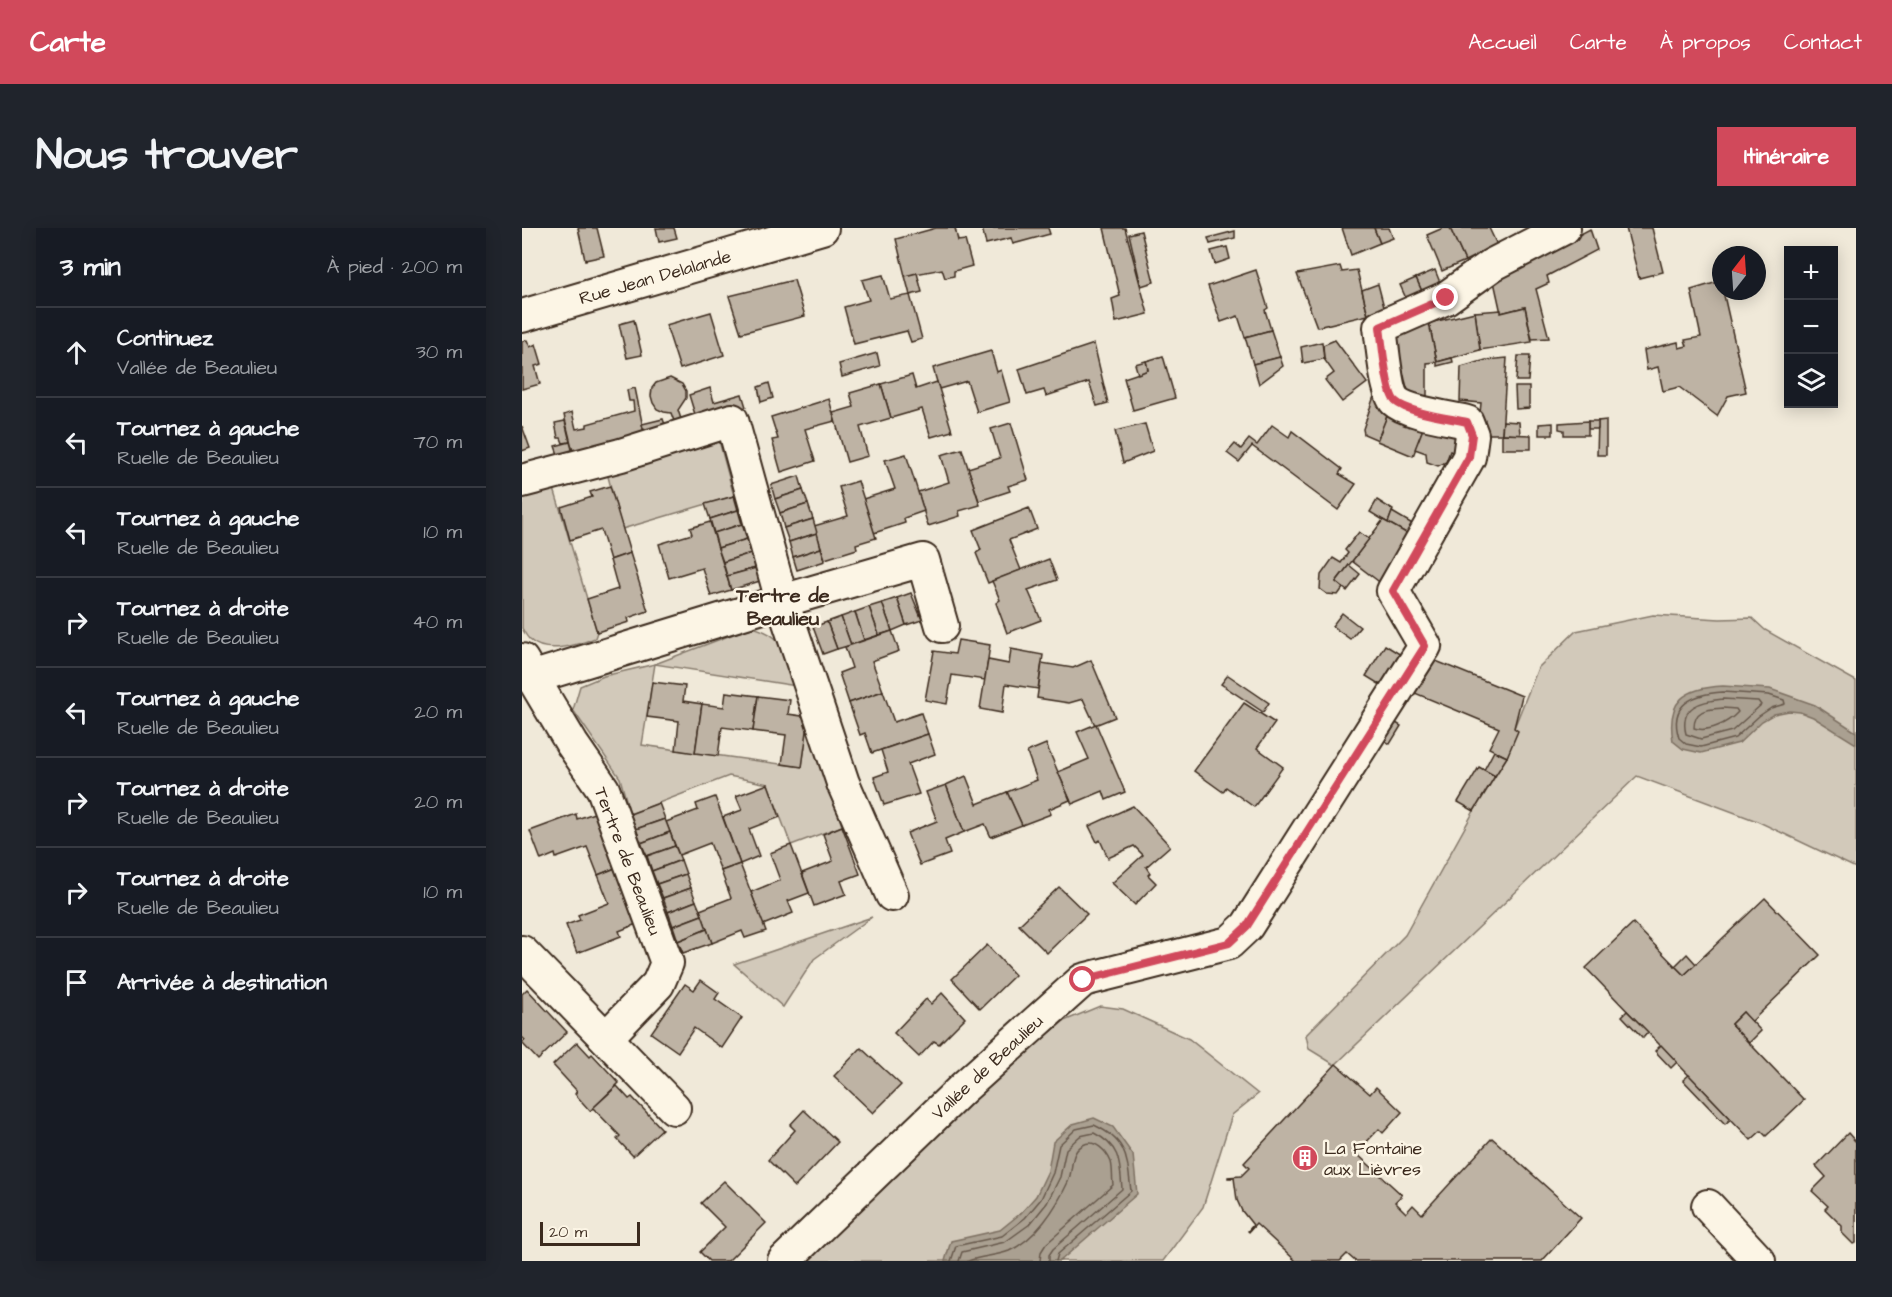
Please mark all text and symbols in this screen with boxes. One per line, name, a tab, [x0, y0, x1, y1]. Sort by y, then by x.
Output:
text: Carte	[30, 23, 106, 62]
text: Accueil	[1468, 28, 1537, 57]
text: Carte	[1570, 28, 1627, 57]
text: À propos	[1660, 28, 1751, 57]
text: Contact	[1784, 28, 1862, 57]
text: Nous trouver	[36, 127, 298, 185]
button: Itinéraire	[1717, 127, 1856, 186]
street label: Rue Jean Delalande	[576, 244, 734, 311]
north arrow	[1712, 246, 1766, 300]
map controls	[1784, 246, 1838, 408]
button: +	[1784, 246, 1838, 300]
text: 3 min	[60, 249, 121, 285]
text: À pied · 200 m	[327, 253, 462, 281]
route end	[1432, 284, 1458, 310]
button: −	[1784, 300, 1838, 354]
text: Continuez	[117, 323, 213, 354]
icon: ahead	[60, 336, 93, 369]
text: 30 m	[416, 338, 462, 366]
text: Vallée de Beaulieu	[117, 354, 277, 382]
button: layers	[1784, 354, 1838, 408]
text: Tournez à gauche	[117, 413, 299, 444]
icon: left	[60, 426, 93, 459]
text: 70 m	[414, 428, 462, 456]
text: Ruelle de Beaulieu	[117, 444, 279, 472]
text: Tournez à gauche	[117, 503, 299, 534]
icon: left	[60, 516, 93, 549]
text: 10 m	[423, 518, 462, 546]
text: Ruelle de Beaulieu	[117, 534, 279, 562]
district label: Tertre de Beaulieu	[735, 582, 830, 633]
text: Tournez à droite	[117, 593, 289, 624]
icon: right	[60, 606, 93, 639]
text: 40 m	[412, 608, 462, 636]
text: Ruelle de Beaulieu	[117, 624, 279, 652]
text: Tournez à gauche	[117, 683, 299, 714]
icon: left	[60, 696, 93, 729]
text: 20 m	[414, 698, 462, 726]
text: Ruelle de Beaulieu	[117, 714, 279, 742]
text: Tournez à droite	[117, 773, 289, 804]
street label: Tertre de Beaulieu	[588, 784, 667, 939]
icon: right	[60, 786, 93, 819]
text: 20 m	[414, 788, 462, 816]
text: Ruelle de Beaulieu	[117, 804, 279, 832]
text: Tournez à droite	[117, 863, 289, 894]
icon: right	[60, 876, 93, 909]
text: 10 m	[423, 878, 462, 906]
text: Ruelle de Beaulieu	[117, 894, 279, 922]
icon: arrive	[60, 966, 93, 999]
route start	[1069, 966, 1095, 992]
text: Arrivée à destination	[117, 967, 327, 998]
street label: Vallée de Beaulieu	[926, 1009, 1049, 1126]
place label: La Fontaine aux Lièvres	[1324, 1136, 1423, 1182]
building icon: La Fontaine aux Lièvres	[1290, 1143, 1320, 1173]
scale bar	[540, 1219, 640, 1246]
text: 20 m	[549, 1221, 587, 1243]

